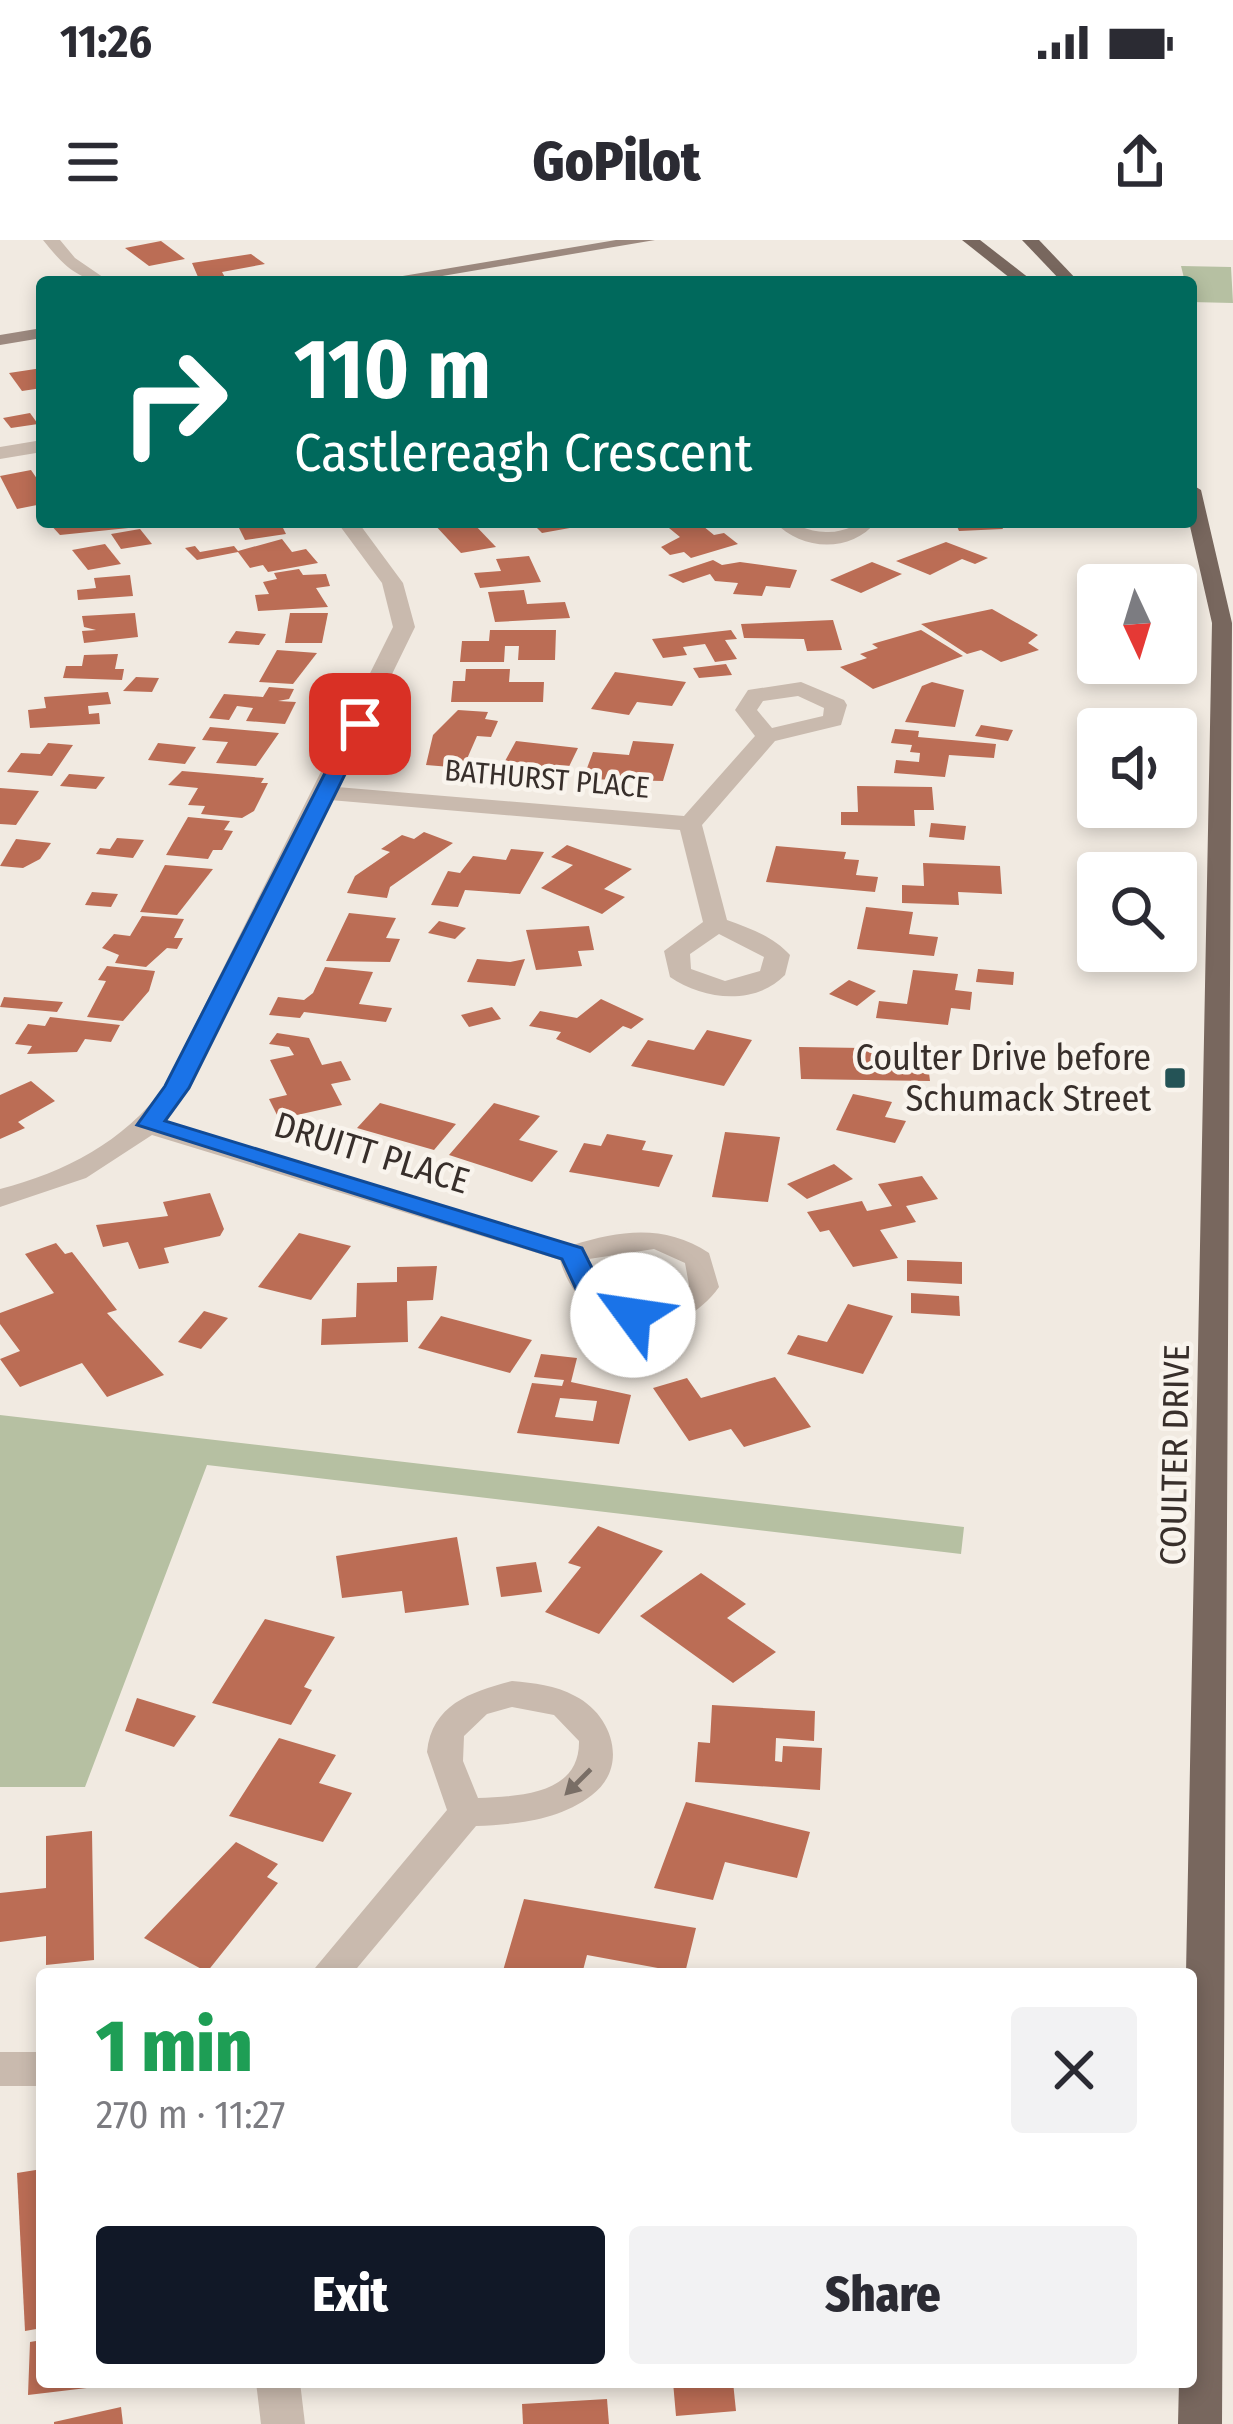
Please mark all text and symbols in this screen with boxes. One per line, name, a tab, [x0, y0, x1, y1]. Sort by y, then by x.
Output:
text: 11:26	[60, 15, 152, 69]
icon: menu	[60, 129, 126, 195]
icon: share	[1107, 129, 1173, 195]
text: GoPilot	[533, 130, 700, 194]
text: 110 m	[294, 319, 491, 420]
icon: right	[96, 324, 252, 480]
text: Castlereagh Crescent	[294, 421, 752, 485]
north arrow	[1077, 564, 1197, 684]
map controls	[1077, 564, 1197, 972]
pin	[309, 673, 411, 775]
icon: arrive	[327, 691, 393, 757]
button: sound	[1077, 708, 1197, 828]
street label: BATHURST PLACE	[443, 752, 651, 806]
button: search	[1077, 852, 1197, 972]
place label: Coulter Drive before Schumack Street	[856, 1036, 1151, 1121]
marker: Coulter Drive before Schumack Street	[1162, 1065, 1188, 1091]
street label: DRUITT PLACE	[269, 1103, 474, 1203]
position arrow	[570, 1252, 696, 1378]
street label: COULTER DRIVE	[1151, 1344, 1199, 1566]
one-way arrow	[564, 1768, 593, 1796]
text: 1 min	[96, 2004, 253, 2090]
button: close	[1011, 2007, 1137, 2133]
text: 270 m · 11:27	[96, 2092, 285, 2138]
button: Exit	[96, 2226, 605, 2364]
button: Share	[629, 2226, 1137, 2364]

